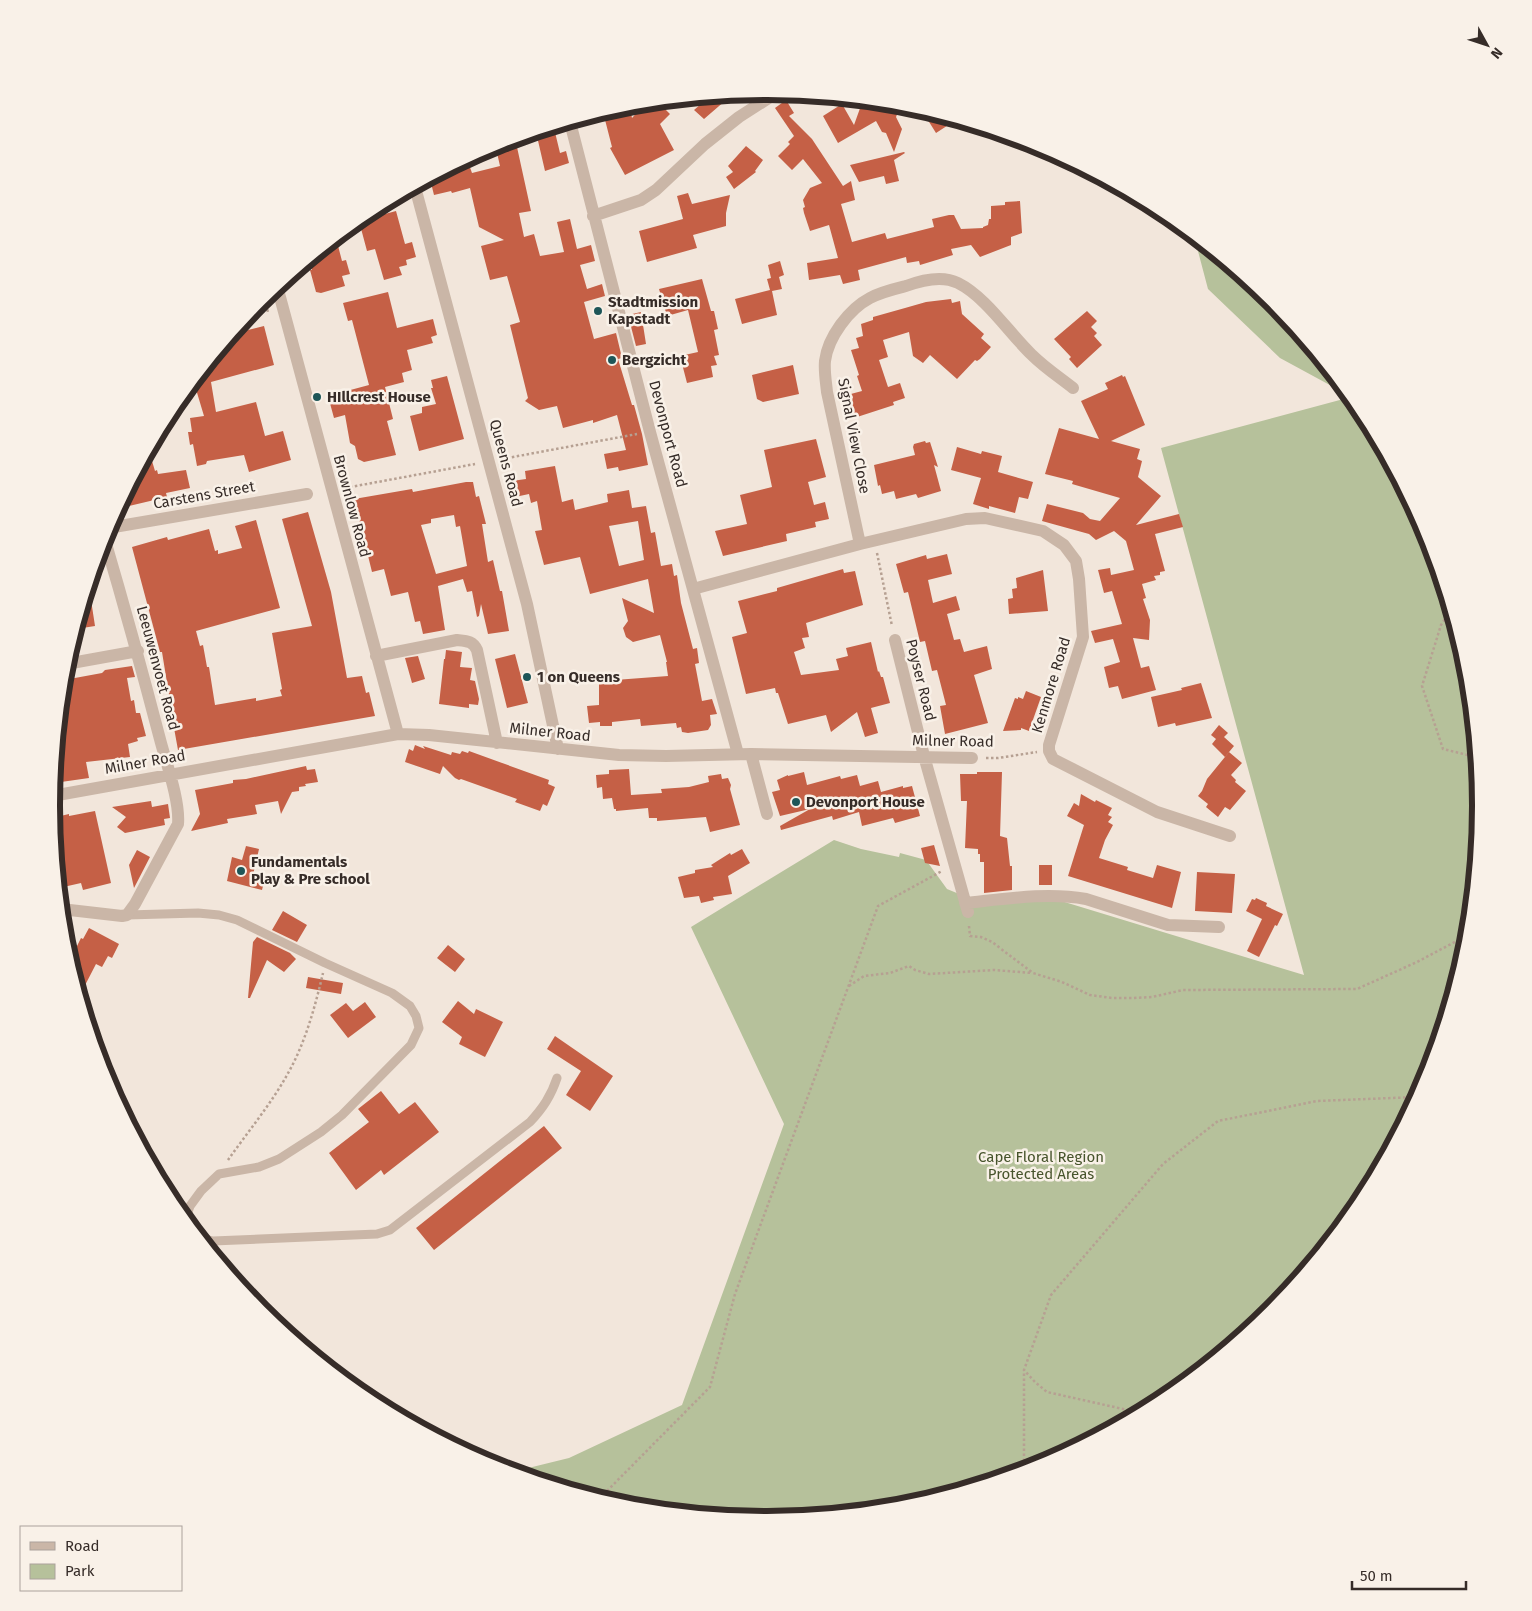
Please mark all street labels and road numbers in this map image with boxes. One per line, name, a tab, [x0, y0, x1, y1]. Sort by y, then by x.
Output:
street label: Signal View Close	[834, 377, 874, 495]
street label: Devonport Road	[645, 378, 691, 490]
street label: Queens Road	[486, 417, 526, 509]
street label: Brownlow Road	[330, 453, 374, 559]
street label: Carstens Street	[152, 477, 257, 513]
street label: Leeuwenvoet Road	[133, 604, 183, 732]
street label: Kenmore Road	[1028, 635, 1074, 735]
street label: Poyser Road	[902, 637, 940, 723]
street label: Milner Road	[508, 719, 592, 745]
street label: Milner Road	[912, 731, 994, 751]
street label: Milner Road	[103, 746, 187, 778]

